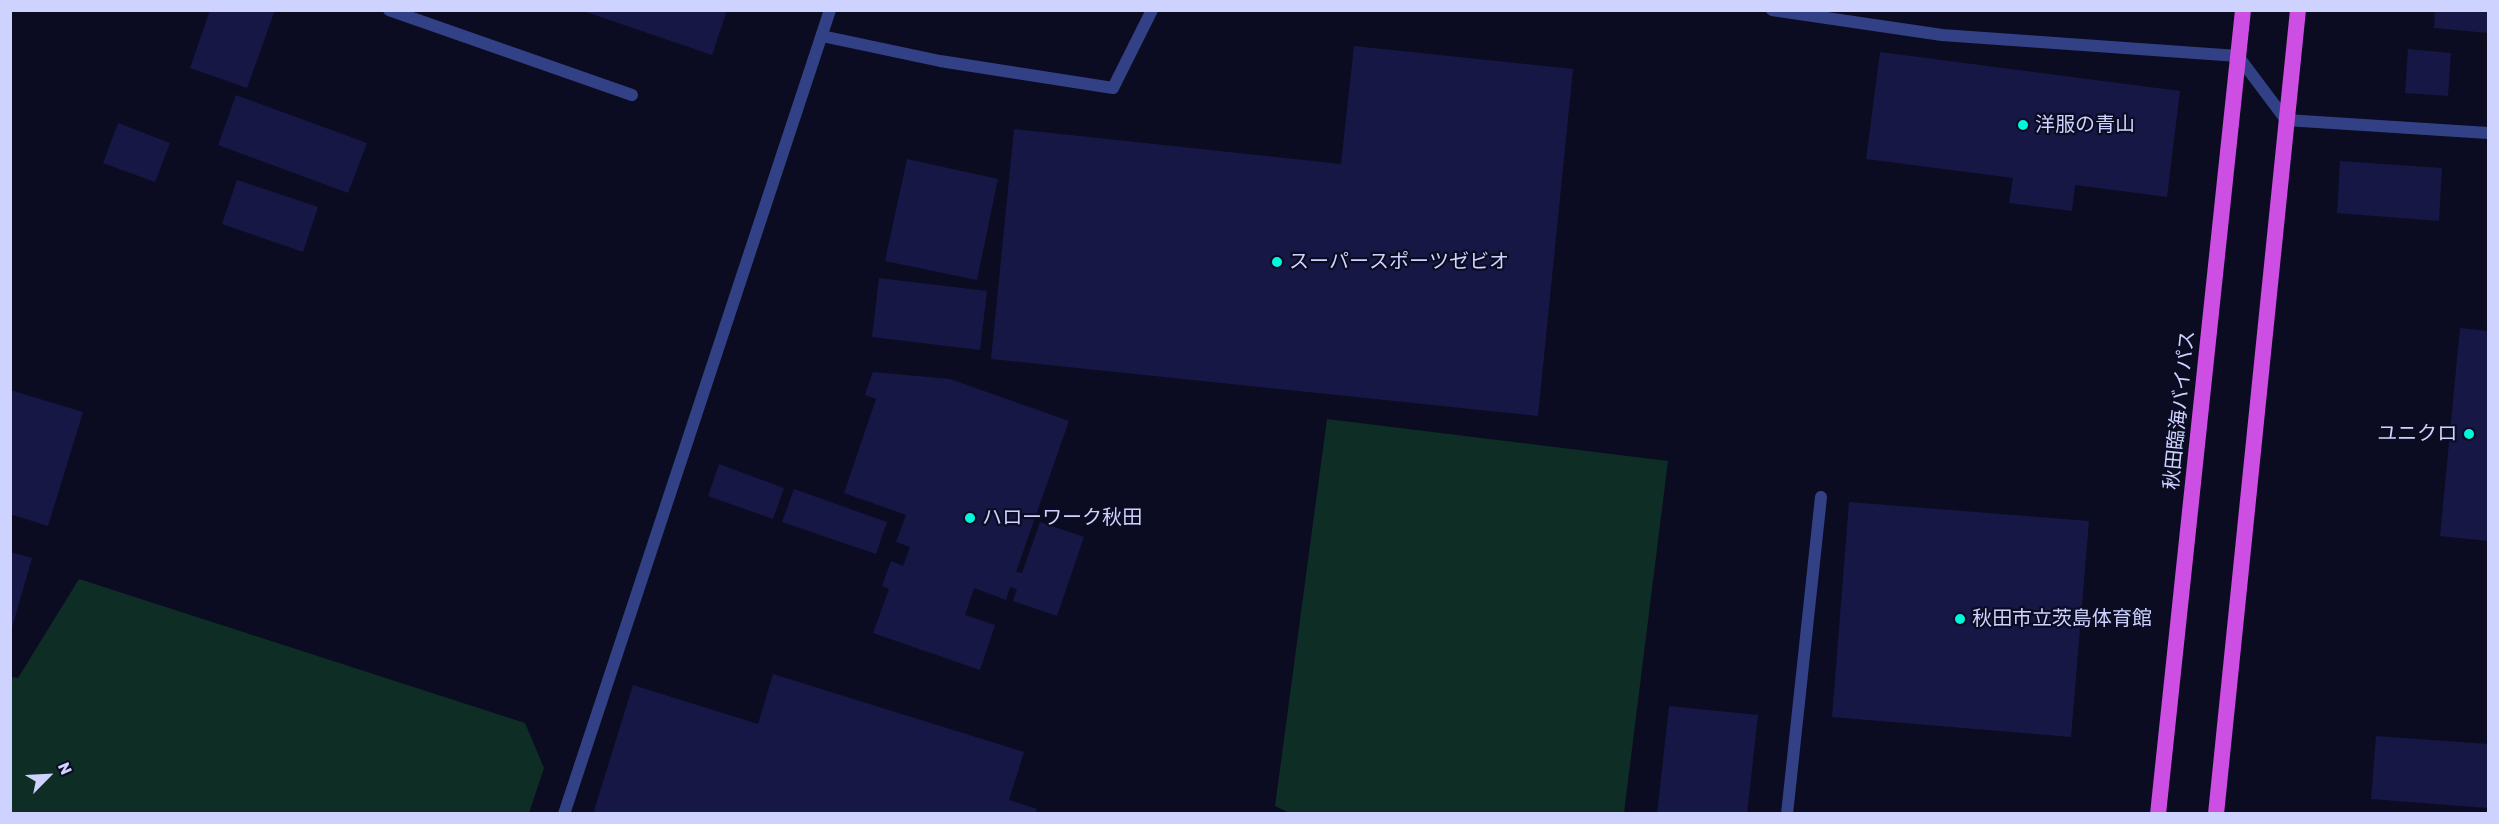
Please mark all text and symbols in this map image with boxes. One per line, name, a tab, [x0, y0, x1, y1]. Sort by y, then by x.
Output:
place label: 洋服の青山	[2035, 113, 2135, 137]
marker: 洋服の青山	[2016, 118, 2030, 132]
place label: スーパースポーツゼビオ	[1289, 250, 1509, 274]
marker: スーパースポーツゼビオ	[1270, 255, 1284, 269]
street label: 秋田臨海バイパス	[2160, 329, 2200, 491]
place label: ユニクロ	[2377, 422, 2457, 446]
marker: ユニクロ	[2462, 427, 2476, 441]
place label: ハローワーク秋田	[982, 506, 1142, 530]
marker: ハローワーク秋田	[963, 511, 977, 525]
place label: 秋田市立茨島体育館	[1972, 607, 2152, 631]
marker: 秋田市立茨島体育館	[1953, 612, 1967, 626]
north arrow	[18, 746, 78, 806]
text: N	[54, 759, 76, 778]

